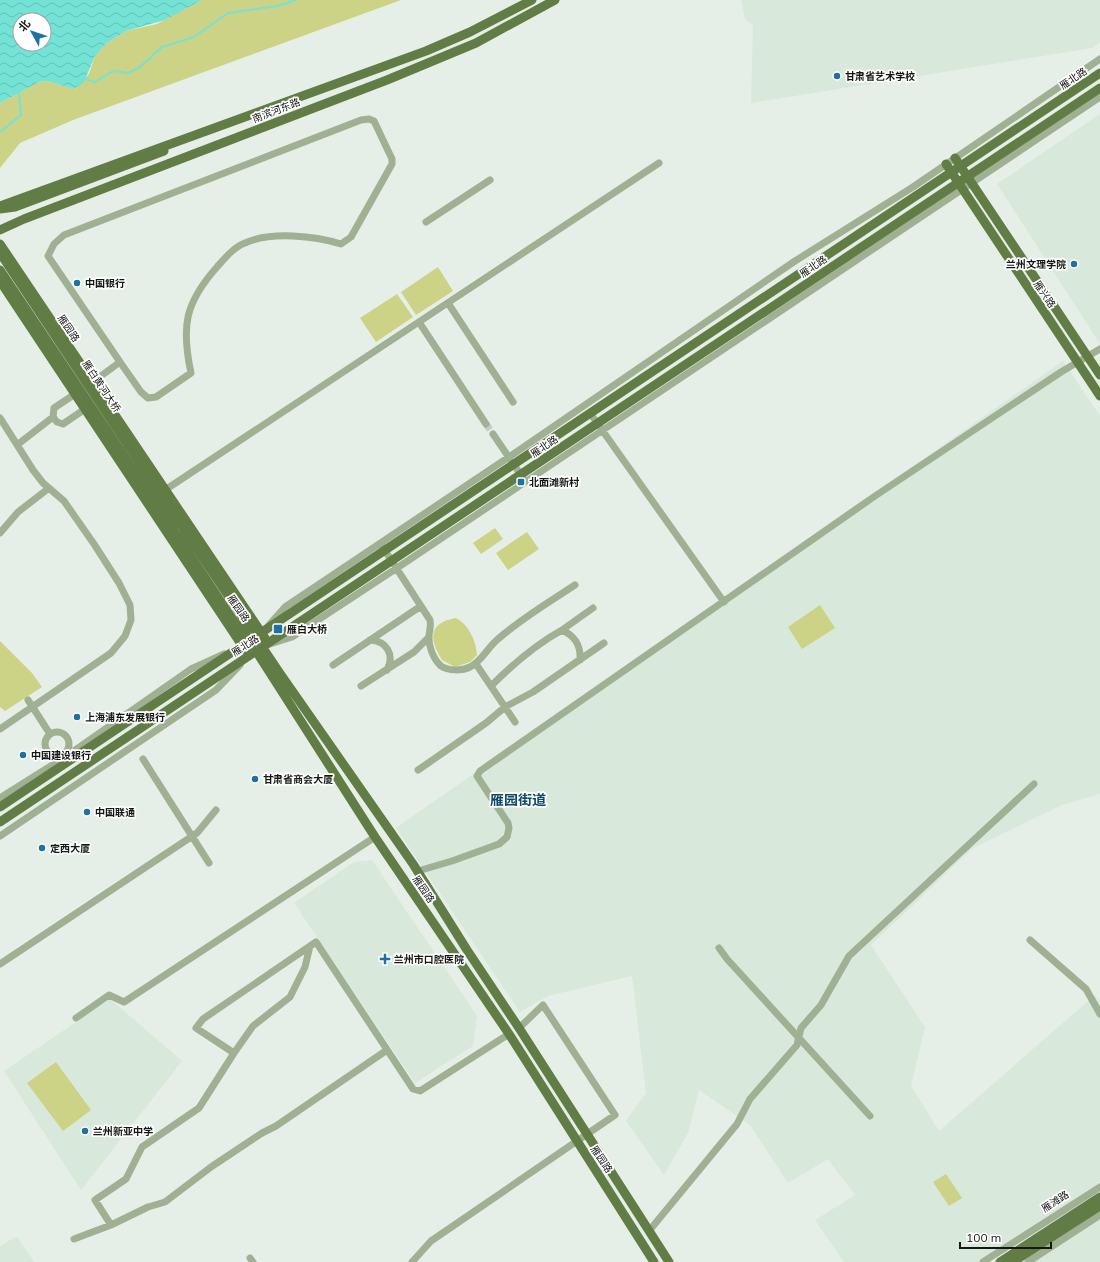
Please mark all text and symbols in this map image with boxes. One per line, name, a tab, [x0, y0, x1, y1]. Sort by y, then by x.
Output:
north arrow	[12, 12, 52, 52]
text: 北	[15, 17, 33, 34]
street label: 雁北路	[1057, 65, 1089, 92]
place label: 甘肃省艺术学校	[845, 70, 915, 83]
marker: 甘肃省艺术学校	[832, 71, 842, 81]
street label: 南滨河东路	[251, 95, 302, 125]
street label: 雁北路	[797, 253, 829, 280]
place label: 兰州文理学院	[1006, 258, 1066, 271]
marker: 兰州文理学院	[1069, 259, 1079, 269]
place label: 中国银行	[85, 277, 125, 290]
marker: 中国银行	[72, 278, 82, 288]
street label: 雁兴路	[1031, 278, 1058, 310]
street label: 雁园路	[55, 312, 82, 344]
street label: 雁白黄河大桥	[79, 358, 124, 415]
street label: 雁北路	[528, 433, 560, 460]
place label: 北面滩新村	[529, 476, 579, 489]
marker: 北面滩新村	[516, 477, 526, 487]
street label: 雁园路	[225, 592, 253, 624]
marker: 雁白大桥	[272, 623, 284, 635]
place label: 雁白大桥	[287, 623, 327, 636]
street label: 雁北路	[229, 632, 261, 659]
place label: 上海浦东发展银行	[85, 711, 165, 724]
marker: 上海浦东发展银行	[72, 712, 82, 722]
place label: 中国建设银行	[31, 749, 91, 762]
marker: 中国建设银行	[18, 750, 28, 760]
place label: 甘肃省商会大厦	[263, 773, 333, 786]
marker: 甘肃省商会大厦	[250, 774, 260, 784]
district label: 雁园街道	[490, 791, 546, 809]
place label: 中国联通	[95, 806, 135, 819]
marker: 中国联通	[82, 807, 92, 817]
place label: 定西大厦	[50, 842, 90, 855]
marker: 定西大厦	[37, 843, 47, 853]
street label: 雁园路	[410, 873, 437, 905]
marker: 兰州市口腔医院	[379, 953, 391, 965]
place label: 兰州市口腔医院	[394, 953, 464, 966]
place label: 兰州新亚中学	[93, 1125, 153, 1138]
marker: 兰州新亚中学	[80, 1126, 90, 1136]
street label: 雁园路	[588, 1143, 615, 1175]
street label: 雁滩路	[1039, 1188, 1071, 1215]
scale bar	[960, 1224, 1051, 1250]
text: 100 m	[966, 1230, 1001, 1245]

